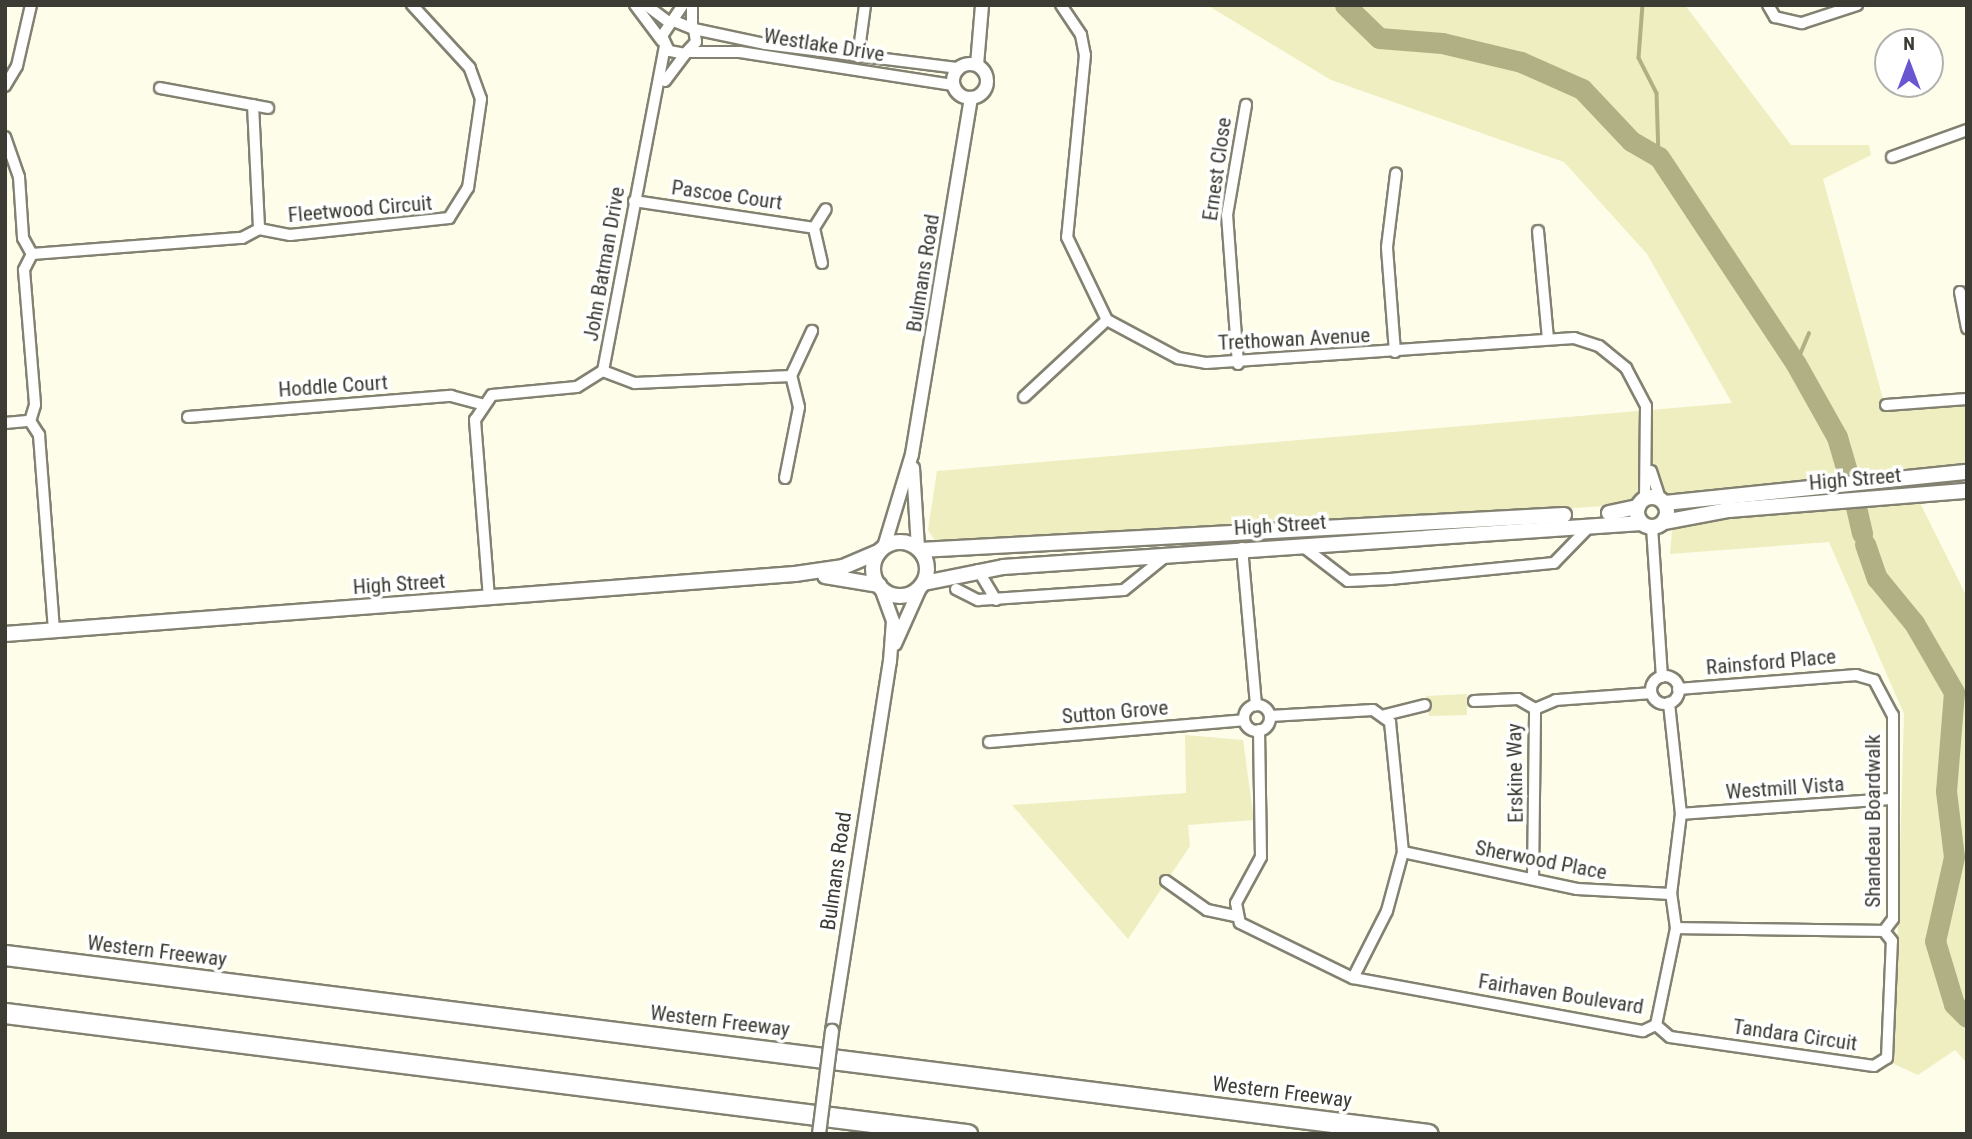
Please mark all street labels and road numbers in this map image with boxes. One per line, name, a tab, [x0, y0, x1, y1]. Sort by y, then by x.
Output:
street label: Westlake Drive	[762, 23, 886, 67]
street label: Ernest Close	[1197, 116, 1237, 222]
street label: Pascoe Court	[670, 175, 784, 215]
street label: John Batman Drive	[578, 185, 630, 343]
street label: Fleetwood Circuit	[287, 190, 433, 228]
street label: Bulmans Road	[901, 212, 945, 334]
street label: Trethowan Avenue	[1217, 322, 1371, 356]
street label: Hoddle Court	[277, 370, 389, 402]
street label: High Street	[1808, 462, 1902, 496]
street label: High Street	[1233, 509, 1327, 541]
street label: High Street	[352, 568, 446, 600]
street label: Rainsford Place	[1705, 644, 1837, 680]
street label: Sutton Grove	[1061, 695, 1169, 729]
street label: Erskine Way	[1502, 723, 1528, 823]
street label: Shandeau Boardwalk	[1860, 734, 1886, 908]
street label: Westmill Vista	[1725, 771, 1845, 805]
street label: Bulmans Road	[815, 810, 857, 932]
street label: Sherwood Place	[1473, 835, 1609, 885]
street label: Western Freeway	[86, 930, 228, 972]
street label: Fairhaven Boulevard	[1477, 968, 1645, 1020]
street label: Western Freeway	[649, 1000, 791, 1042]
street label: Tandara Circuit	[1731, 1014, 1859, 1056]
street label: Western Freeway	[1211, 1071, 1353, 1113]

